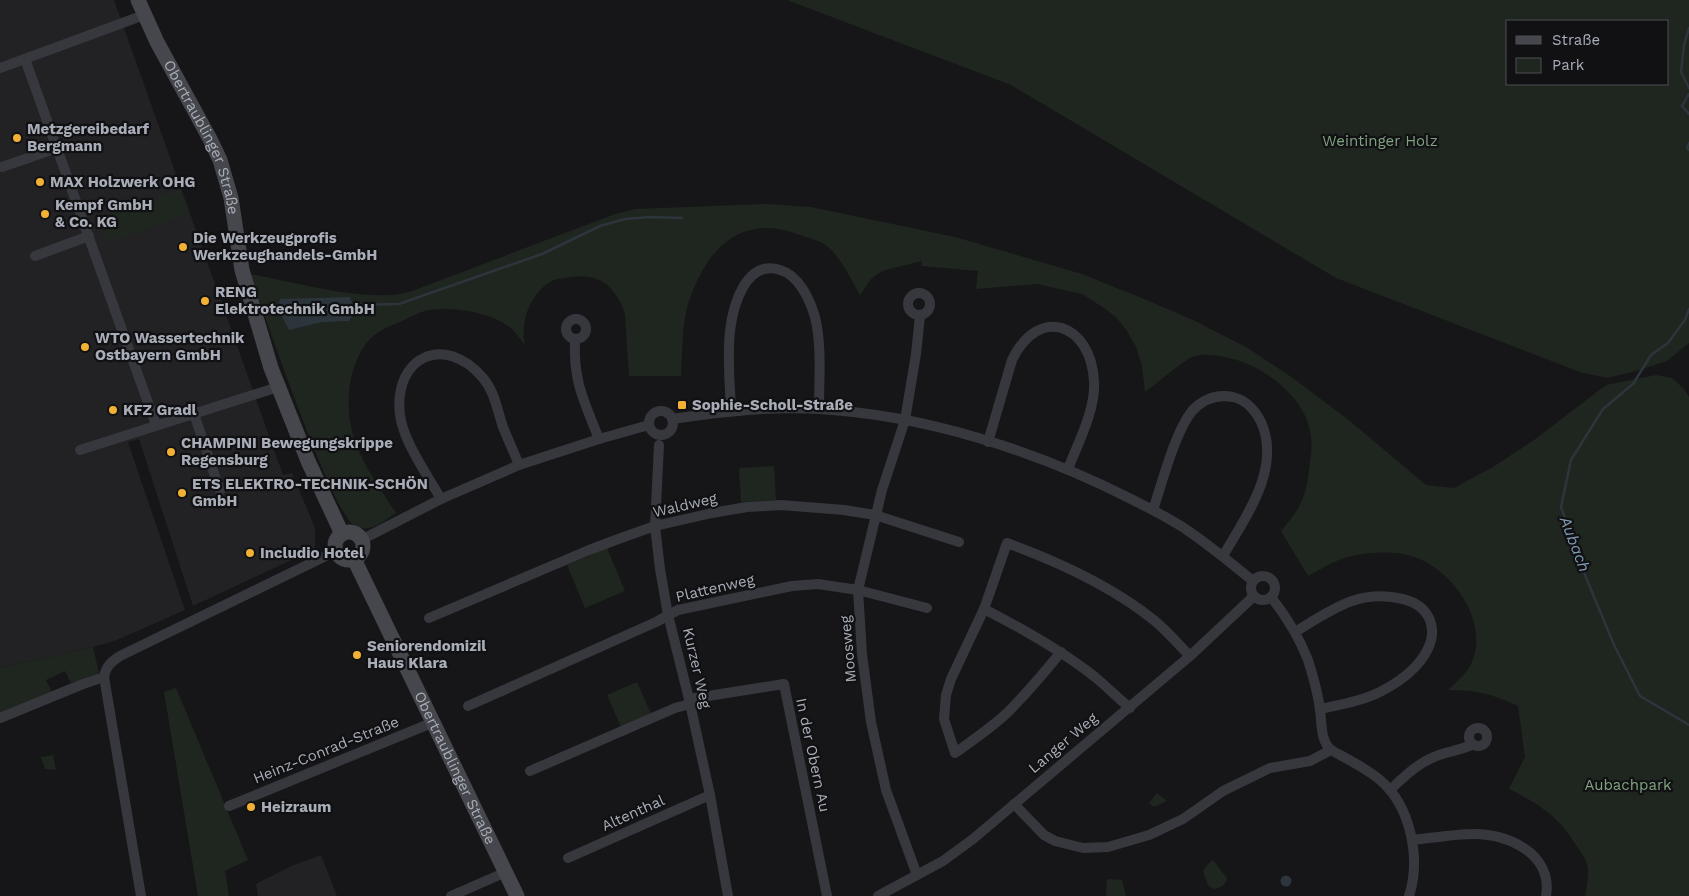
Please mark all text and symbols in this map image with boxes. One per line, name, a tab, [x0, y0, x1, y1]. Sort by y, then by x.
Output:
legend	[1506, 20, 1669, 85]
text: Straße	[1552, 31, 1600, 49]
text: Park	[1552, 56, 1585, 74]
street label: Obertraublinger Straße	[160, 57, 242, 216]
place label: Metzgereibedarf Bergmann	[27, 120, 150, 155]
marker: Metzgereibedarf Bergmann	[11, 132, 23, 144]
park label: Weintinger Holz	[1322, 132, 1438, 150]
place label: MAX Holzwerk OHG	[50, 173, 195, 191]
marker: MAX Holzwerk OHG	[34, 176, 46, 188]
place label: Kempf GmbH & Co. KG	[55, 196, 153, 231]
marker: Kempf GmbH & Co. KG	[39, 208, 51, 220]
place label: Die Werkzeugprofis Werkzeughandels-GmbH	[193, 229, 377, 264]
marker: Die Werkzeugprofis Werkzeughandels-GmbH	[177, 241, 189, 253]
place label: RENG Elektrotechnik GmbH	[215, 283, 375, 318]
marker: RENG Elektrotechnik GmbH	[199, 295, 211, 307]
place label: WTO Wassertechnik Ostbayern GmbH	[95, 329, 245, 364]
marker: WTO Wassertechnik Ostbayern GmbH	[79, 341, 91, 353]
place label: Sophie-Scholl-Straße	[692, 396, 853, 414]
marker: Sophie-Scholl-Straße	[676, 399, 688, 411]
place label: KFZ Gradl	[123, 401, 197, 419]
marker: KFZ Gradl	[107, 404, 119, 416]
place label: CHAMPINI Bewegungskrippe Regensburg	[181, 434, 393, 469]
marker: CHAMPINI Bewegungskrippe Regensburg	[165, 446, 177, 458]
place label: ETS ELEKTRO-TECHNIK-SCHÖN GmbH	[192, 475, 428, 510]
marker: ETS ELEKTRO-TECHNIK-SCHÖN GmbH	[176, 487, 188, 499]
street label: Waldweg	[651, 489, 719, 521]
water label: Aubach	[1555, 513, 1594, 574]
place label: Includio Hotel	[260, 544, 364, 562]
marker: Includio Hotel	[244, 547, 256, 559]
street label: Plattenweg	[674, 570, 756, 606]
street label: Moosweg	[836, 615, 860, 683]
street label: Kurzer Weg	[679, 626, 715, 710]
place label: Seniorendomizil Haus Klara	[367, 637, 486, 672]
marker: Seniorendomizil Haus Klara	[351, 649, 363, 661]
street label: Obertraublinger Straße	[410, 688, 500, 847]
street label: In der Obern Au	[792, 696, 834, 814]
street label: Langer Weg	[1025, 709, 1101, 777]
street label: Heinz-Conrad-Straße	[250, 712, 402, 788]
park label: Aubachpark	[1584, 776, 1672, 794]
street label: Altenthal	[599, 791, 668, 835]
place label: Heizraum	[261, 798, 331, 816]
marker: Heizraum	[245, 801, 257, 813]

